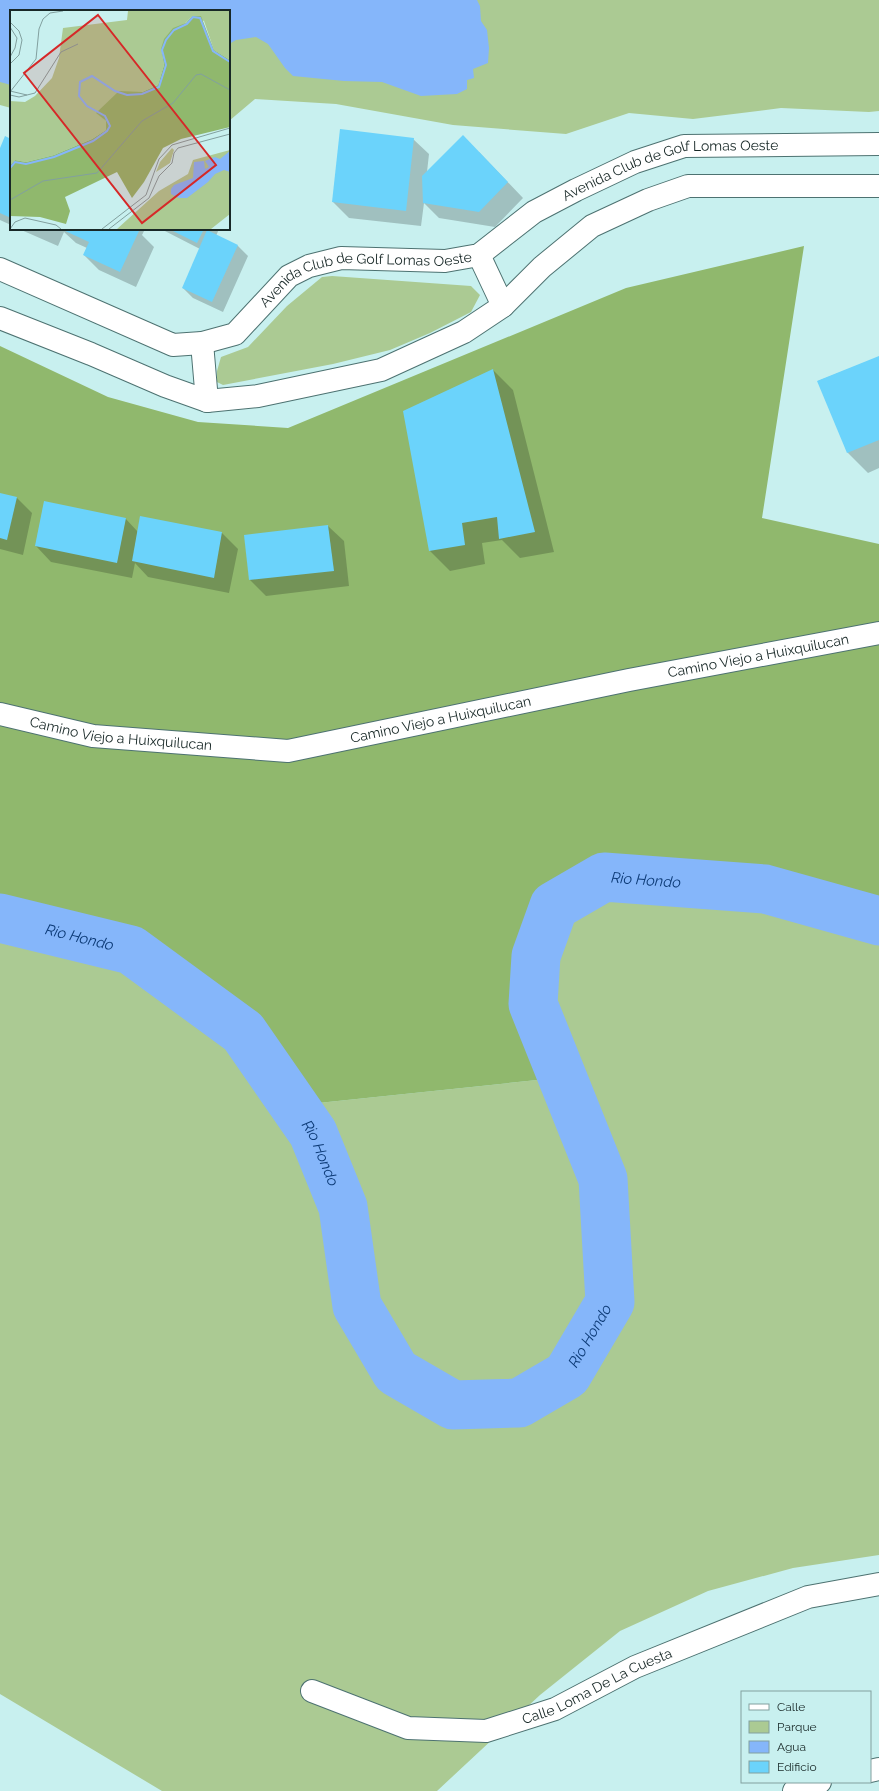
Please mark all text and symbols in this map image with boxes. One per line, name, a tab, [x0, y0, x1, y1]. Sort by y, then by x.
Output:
inset map	[10, 10, 230, 230]
street label: Avenida Club de Golf Lomas Oeste	[559, 137, 778, 204]
street label: Avenida Club de Golf Lomas Oeste	[256, 248, 473, 310]
street label: Camino Viejo a Huixquilucan	[666, 631, 850, 681]
street label: Camino Viejo a Huixquilucan	[349, 693, 532, 746]
street label: Camino Viejo a Huixquilucan	[28, 713, 213, 753]
water label: Rio Hondo	[610, 869, 682, 892]
water label: Rio Hondo	[44, 920, 116, 955]
water label: Rio Hondo	[298, 1117, 343, 1189]
water label: Rio Hondo	[565, 1301, 616, 1371]
street label: Calle Loma De La Cuesta	[520, 1645, 674, 1727]
legend	[741, 1691, 871, 1783]
text: Calle	[777, 1700, 805, 1714]
text: Parque	[777, 1720, 817, 1734]
text: Agua	[777, 1740, 806, 1754]
text: Edificio	[777, 1760, 817, 1774]

